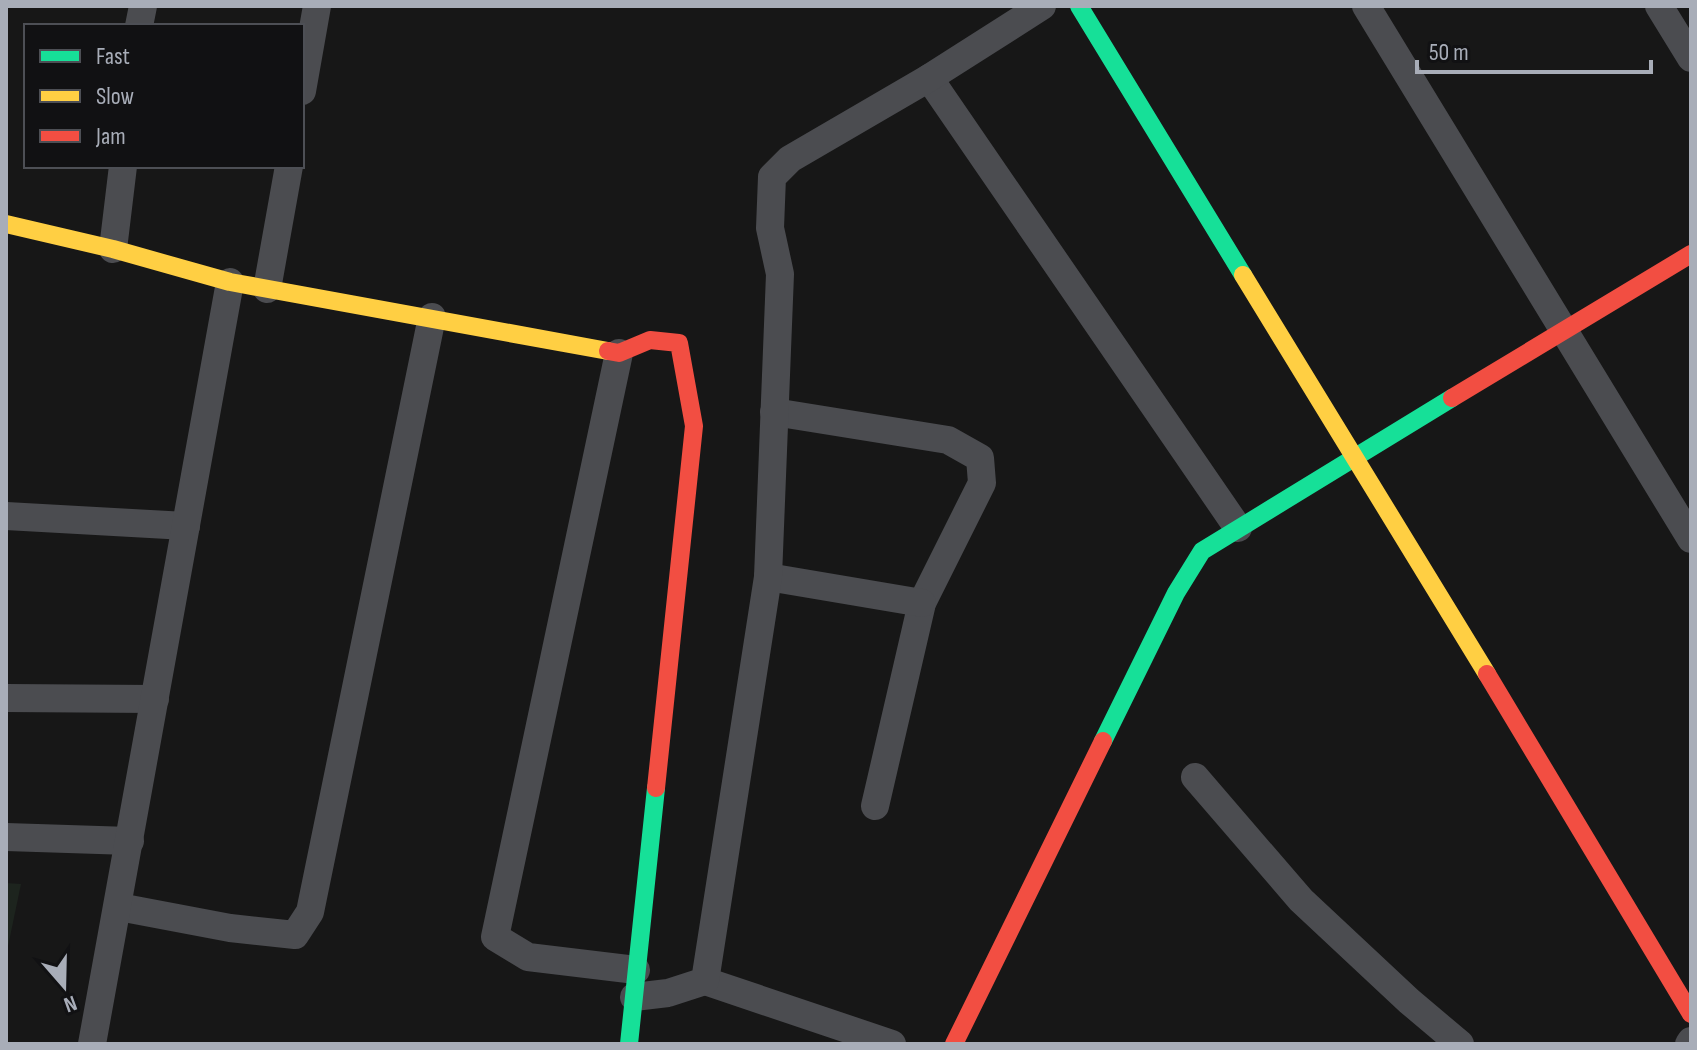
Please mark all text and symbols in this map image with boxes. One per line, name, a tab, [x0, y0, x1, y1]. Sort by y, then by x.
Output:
legend	[24, 24, 304, 168]
scale bar	[1417, 24, 1651, 74]
text: 50 m	[1429, 38, 1469, 67]
text: Fast	[96, 42, 130, 71]
text: Slow	[96, 82, 134, 111]
text: Jam	[95, 122, 126, 151]
north arrow	[24, 946, 104, 1026]
text: N	[60, 989, 80, 1018]

